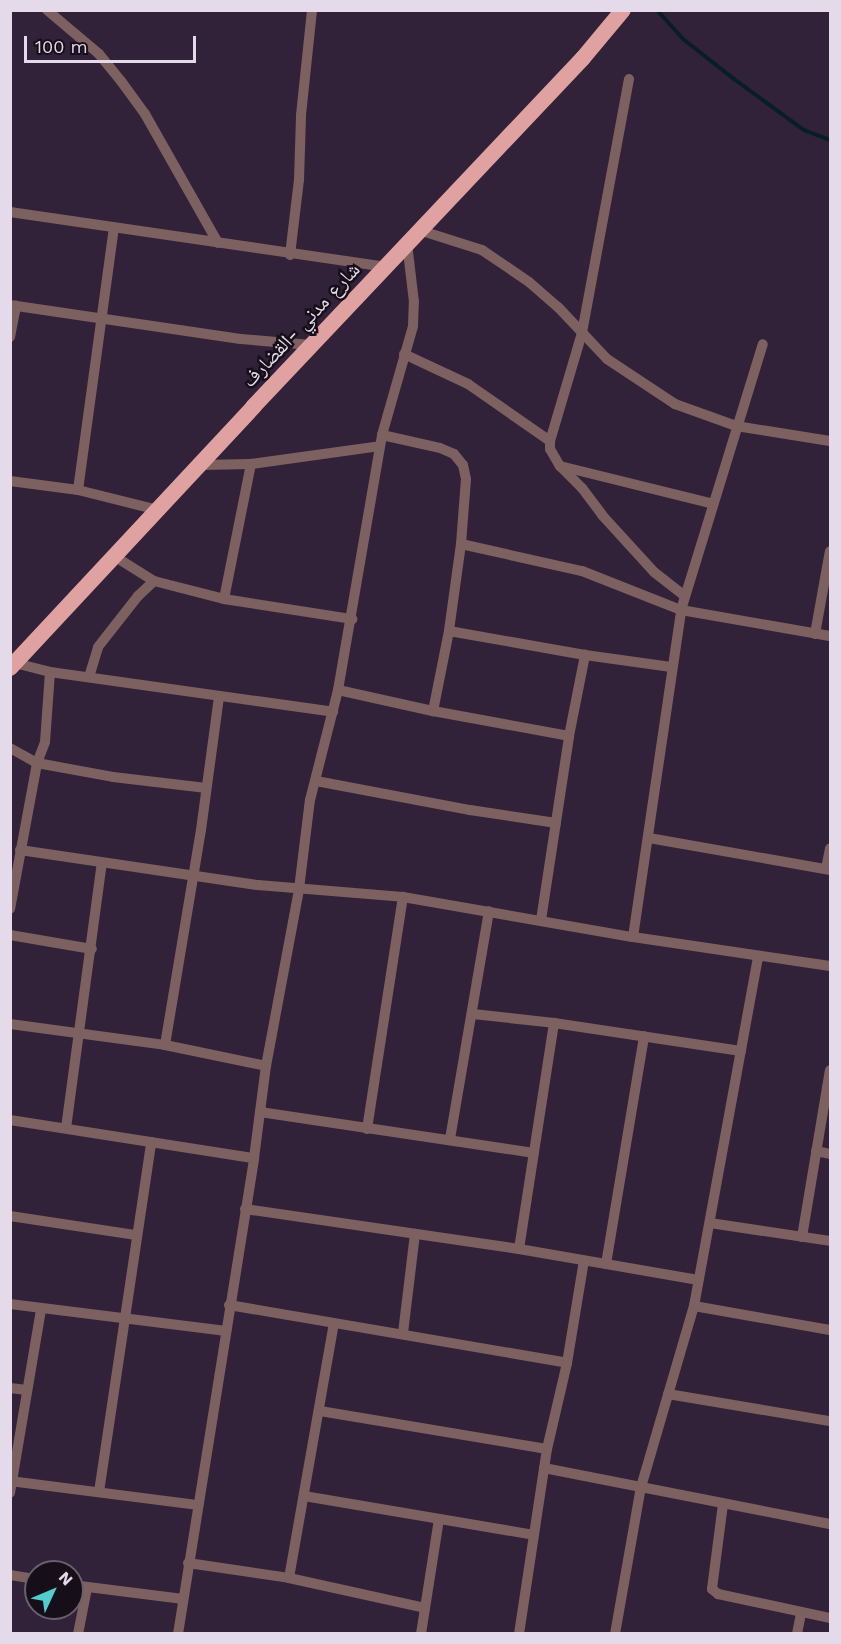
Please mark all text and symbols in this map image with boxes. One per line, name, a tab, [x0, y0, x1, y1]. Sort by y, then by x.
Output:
scale bar	[27, 24, 200, 62]
text: 100 m	[35, 36, 88, 57]
street label: شارع مدني -القضارف	[237, 258, 365, 392]
north arrow	[24, 1560, 84, 1620]
text: N	[55, 1568, 77, 1589]

